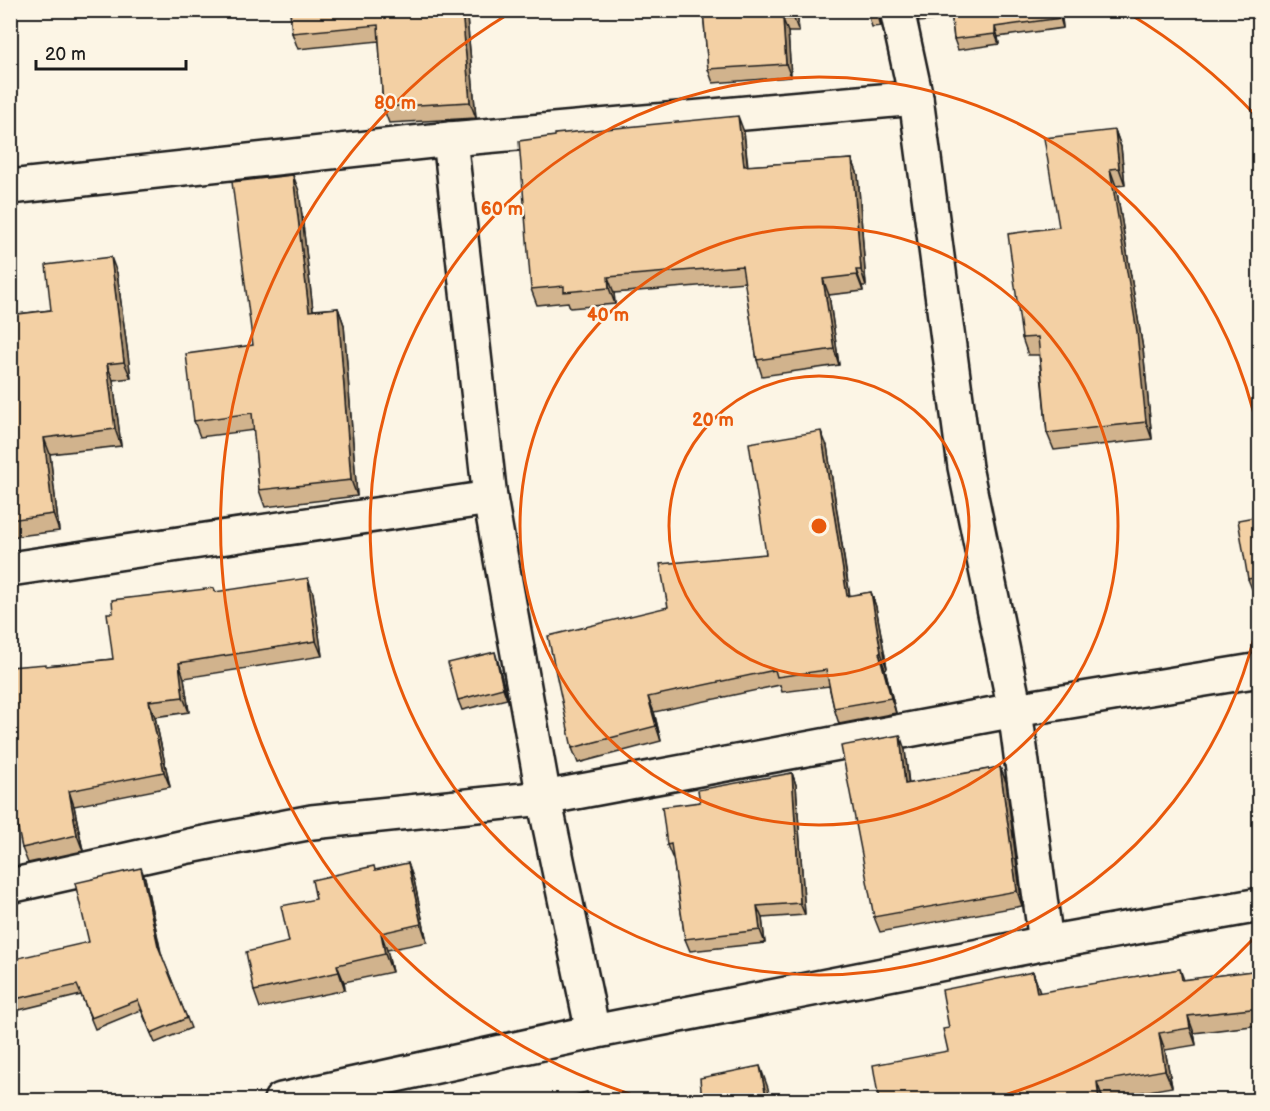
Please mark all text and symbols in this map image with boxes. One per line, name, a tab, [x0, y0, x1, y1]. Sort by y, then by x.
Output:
scale bar	[36, 33, 186, 71]
text: 20 m	[45, 44, 86, 65]
text: 80 m	[374, 93, 416, 114]
text: 60 m	[481, 199, 523, 220]
text: 40 m	[587, 305, 629, 326]
text: 20 m	[692, 410, 734, 431]
centre of rings	[809, 516, 829, 536]

